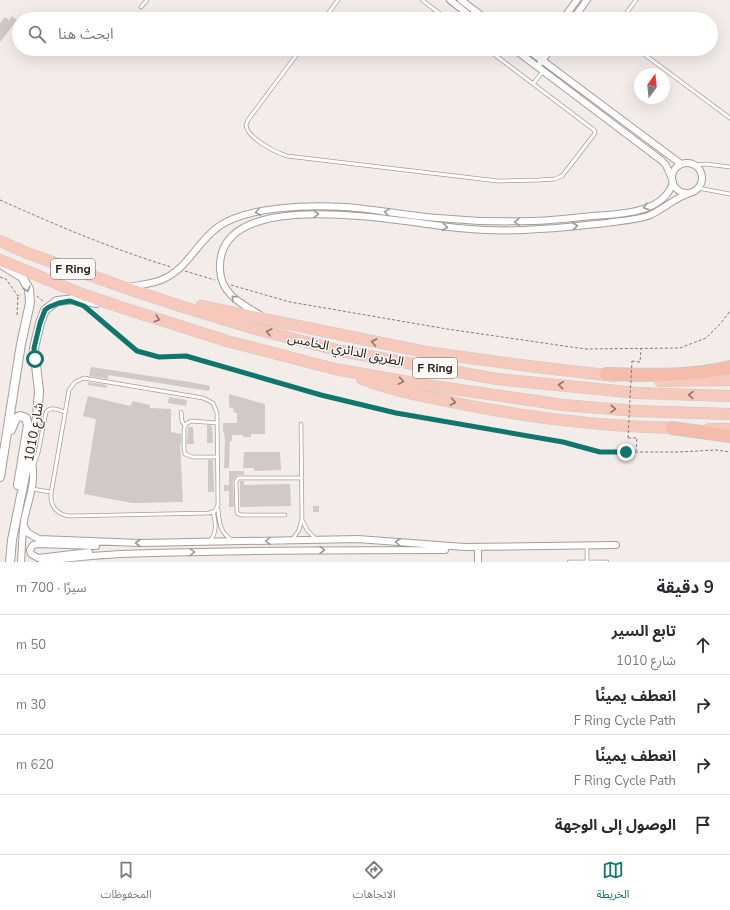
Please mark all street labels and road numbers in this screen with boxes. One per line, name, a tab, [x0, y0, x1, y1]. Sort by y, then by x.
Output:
road number: F Ring	[51, 259, 95, 279]
street label: الطريق الدائري الخامس	[286, 329, 406, 372]
road number: F Ring	[413, 358, 457, 378]
street label: شارع 1010	[20, 401, 49, 463]

